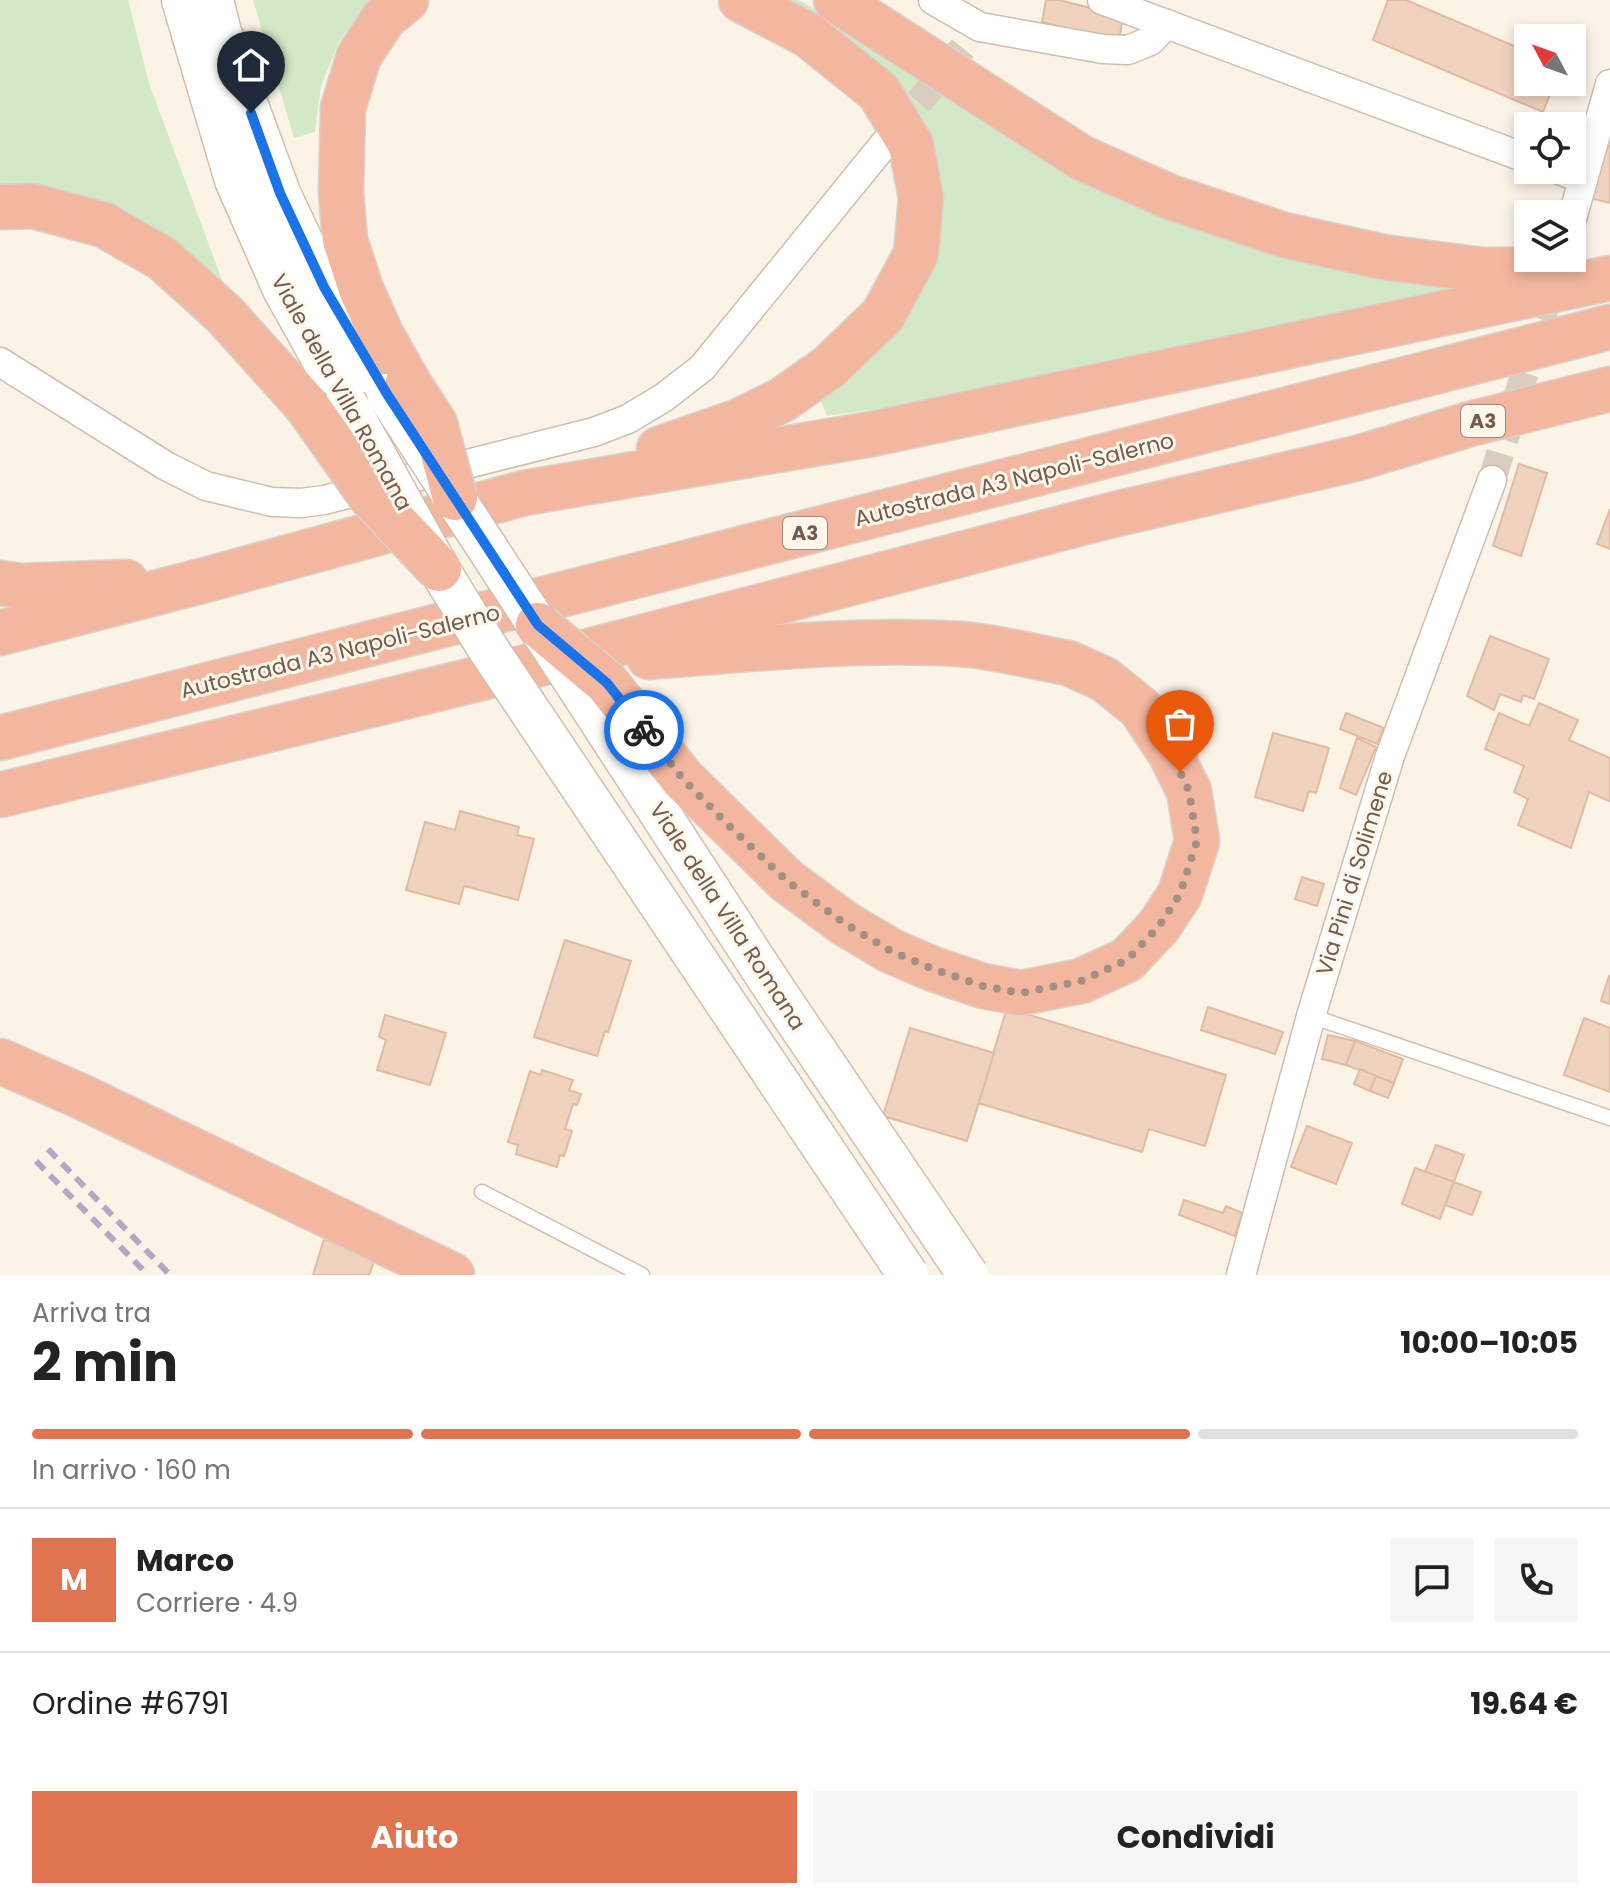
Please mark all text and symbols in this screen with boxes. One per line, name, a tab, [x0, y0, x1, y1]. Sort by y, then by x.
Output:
north arrow	[1514, 24, 1586, 96]
map controls	[1514, 24, 1586, 272]
pin	[217, 31, 285, 113]
icon: home	[229, 43, 273, 87]
button: locate	[1514, 112, 1586, 184]
button: layers	[1514, 200, 1586, 272]
street label: Viale della Villa Romana	[264, 268, 420, 516]
road number: A3	[1461, 405, 1505, 437]
street label: Autostrada A3 Napoli-Salerno	[851, 425, 1177, 534]
road number: A3	[783, 517, 827, 549]
street label: Autostrada A3 Napoli-Salerno	[177, 597, 503, 706]
courier	[604, 690, 684, 770]
pin	[1146, 690, 1214, 772]
icon: bag	[1158, 702, 1202, 746]
icon: bike	[622, 708, 666, 752]
street label: Via Pini di Solimene	[1309, 767, 1400, 979]
street label: Viale della Villa Romana	[642, 796, 813, 1036]
text: Arriva tra	[32, 1295, 151, 1331]
text: 10:00–10:05	[1400, 1321, 1578, 1364]
text: 2 min	[32, 1326, 178, 1399]
text: In arrivo · 160 m	[32, 1452, 231, 1488]
button: chat	[1390, 1538, 1474, 1622]
button: phone	[1494, 1538, 1578, 1622]
text: Marco	[136, 1539, 234, 1582]
text: M	[60, 1558, 88, 1601]
text: Corriere · 4.9	[136, 1585, 298, 1621]
text: Ordine #6791	[32, 1682, 229, 1725]
text: 19.64 €	[1470, 1682, 1578, 1725]
button: Aiuto	[32, 1791, 797, 1883]
button: Condividi	[813, 1791, 1578, 1883]

